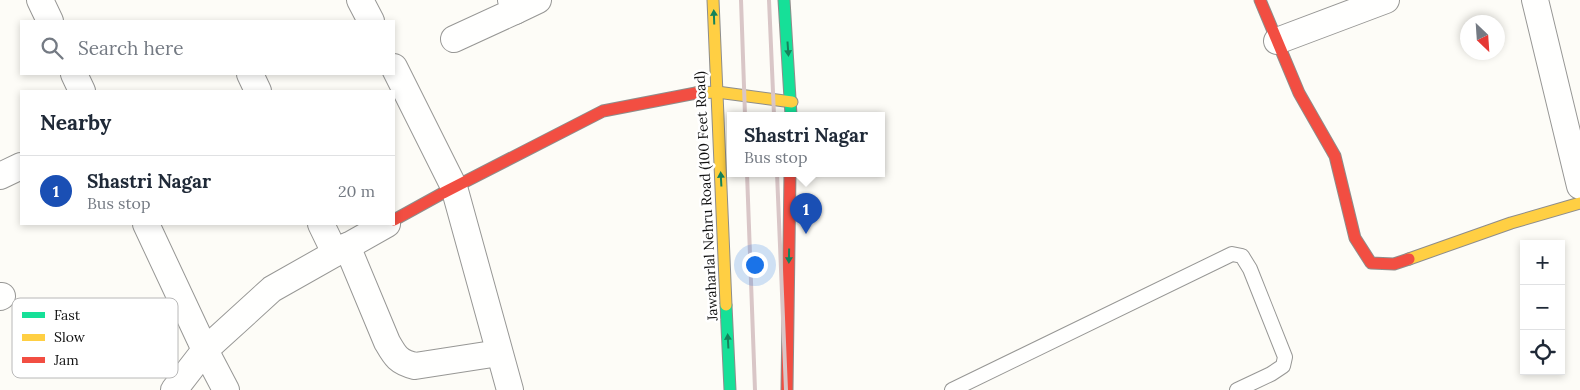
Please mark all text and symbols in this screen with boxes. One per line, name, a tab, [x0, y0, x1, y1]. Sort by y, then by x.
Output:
one-way arrow	[709, 8, 717, 24]
north arrow	[1460, 15, 1505, 60]
search box	[20, 20, 395, 75]
icon: search	[38, 34, 66, 62]
text: Search here	[78, 36, 184, 60]
one-way arrow	[784, 41, 792, 57]
street label: Jawaharlal Nehru Road (100 Feet Road)	[690, 71, 722, 322]
text: Nearby	[40, 109, 111, 136]
popup	[727, 112, 885, 177]
text: Shastri Nagar	[744, 123, 868, 147]
text: Bus stop	[744, 147, 807, 167]
text: Shastri Nagar	[87, 169, 211, 193]
one-way arrow	[716, 171, 724, 187]
text: 1	[53, 181, 59, 201]
text: 20 m	[338, 181, 375, 201]
text: Bus stop	[87, 193, 151, 213]
pin: 1	[790, 193, 822, 234]
map controls	[1520, 240, 1565, 375]
button: +	[1520, 240, 1565, 285]
one-way arrow	[785, 249, 793, 265]
your location	[742, 252, 768, 278]
button: −	[1520, 285, 1565, 330]
legend	[12, 298, 178, 378]
text: Fast	[54, 306, 81, 324]
text: Slow	[54, 328, 86, 346]
button: locate	[1520, 330, 1565, 375]
one-way arrow	[723, 333, 731, 349]
text: Jam	[53, 351, 79, 369]

